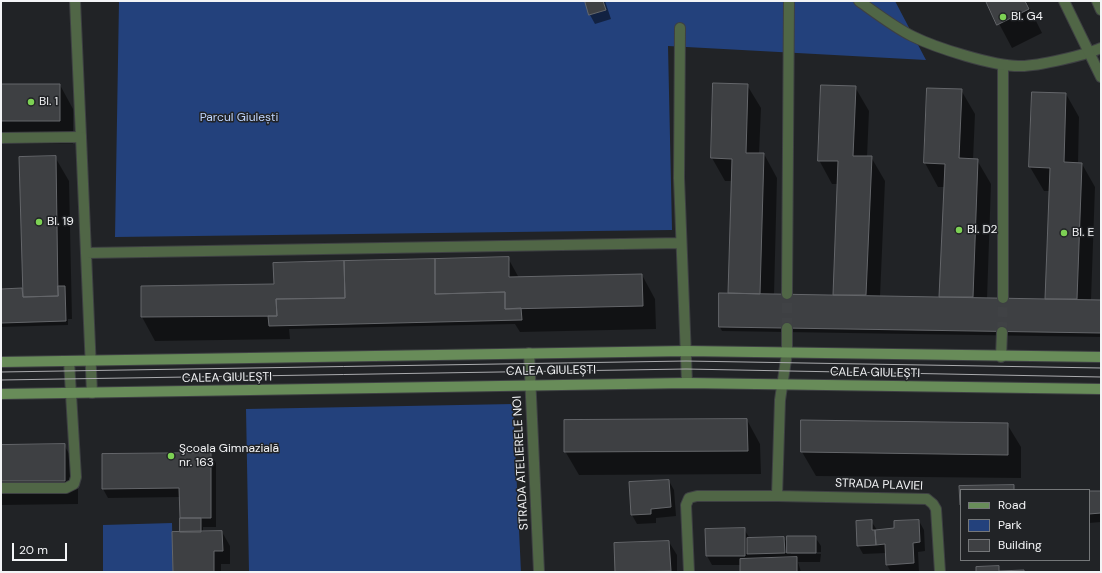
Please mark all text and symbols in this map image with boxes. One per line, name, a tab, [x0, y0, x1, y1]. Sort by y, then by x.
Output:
place label: Bl. G4	[1011, 10, 1043, 24]
marker: Bl. G4	[998, 12, 1008, 22]
place label: Bl. 1	[39, 95, 58, 109]
marker: Bl. 1	[26, 97, 36, 107]
park label: Parcul Giulești	[200, 111, 278, 125]
place label: Bl. 19	[47, 215, 74, 229]
marker: Bl. 19	[34, 217, 44, 227]
place label: Bl. D2	[967, 223, 997, 237]
marker: Bl. D2	[954, 225, 964, 235]
place label: Bl. E	[1072, 226, 1094, 240]
marker: Bl. E	[1059, 228, 1069, 238]
street label: CALEA GIULEȘTI	[506, 363, 596, 379]
street label: CALEA GIULEȘTI	[830, 365, 920, 381]
street label: CALEA GIULEȘTI	[182, 370, 272, 386]
street label: STRADA ATELIERELE NOI	[510, 395, 532, 531]
place label: Şcoala Gimnazială nr. 163	[179, 442, 279, 470]
marker: Şcoala Gimnazială nr. 163	[166, 451, 176, 461]
street label: STRADA PLAVIEI	[835, 476, 923, 494]
legend	[960, 489, 1090, 561]
text: Road	[998, 497, 1026, 513]
text: Park	[998, 517, 1022, 533]
scale bar	[14, 535, 69, 561]
text: Building	[998, 537, 1042, 553]
text: 20 m	[19, 542, 48, 558]

